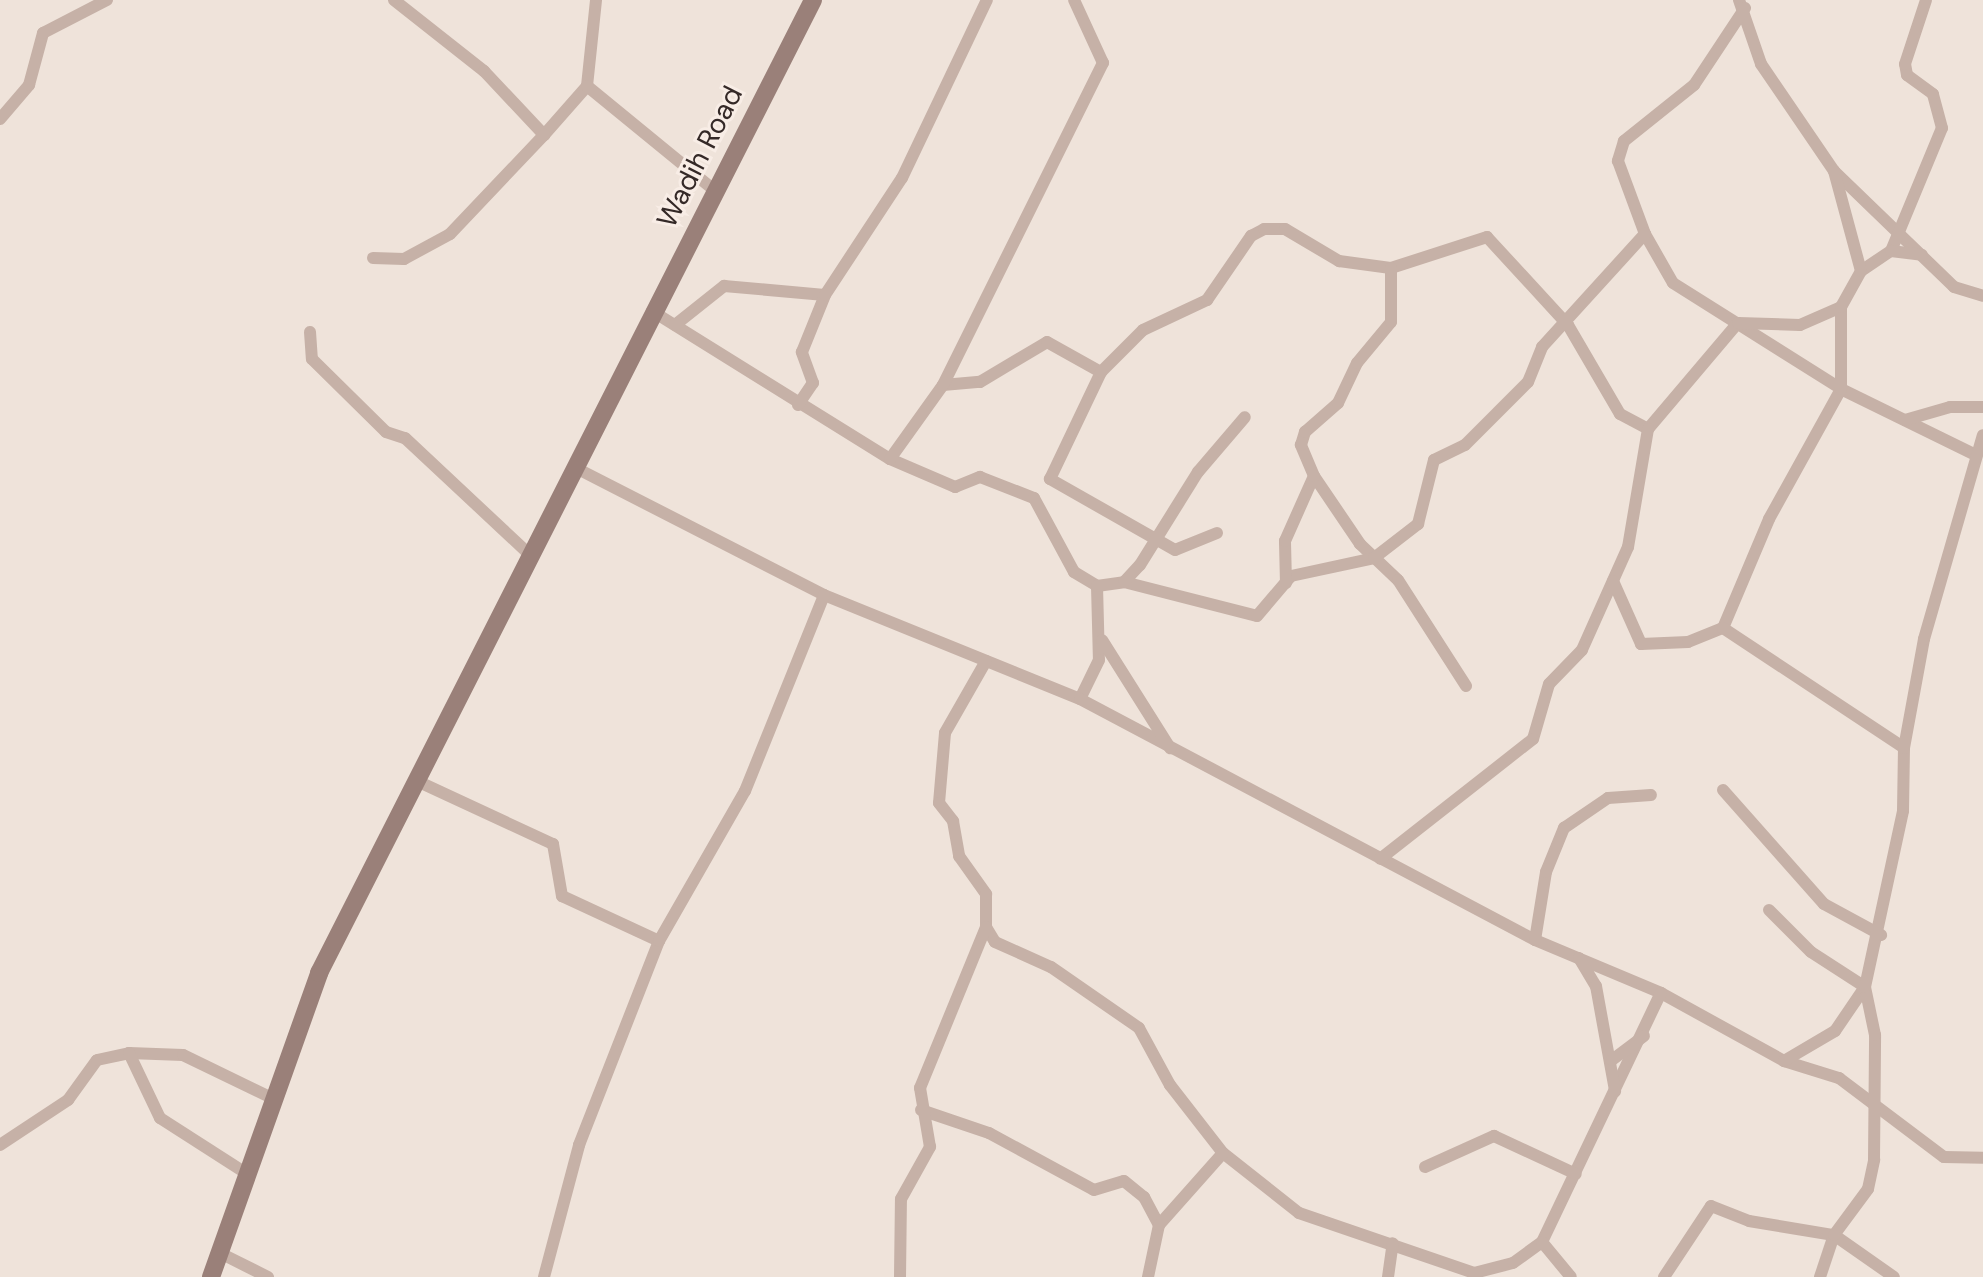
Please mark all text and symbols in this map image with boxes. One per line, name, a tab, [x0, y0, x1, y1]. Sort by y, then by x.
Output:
street label: Wadih Road	[650, 81, 750, 233]

